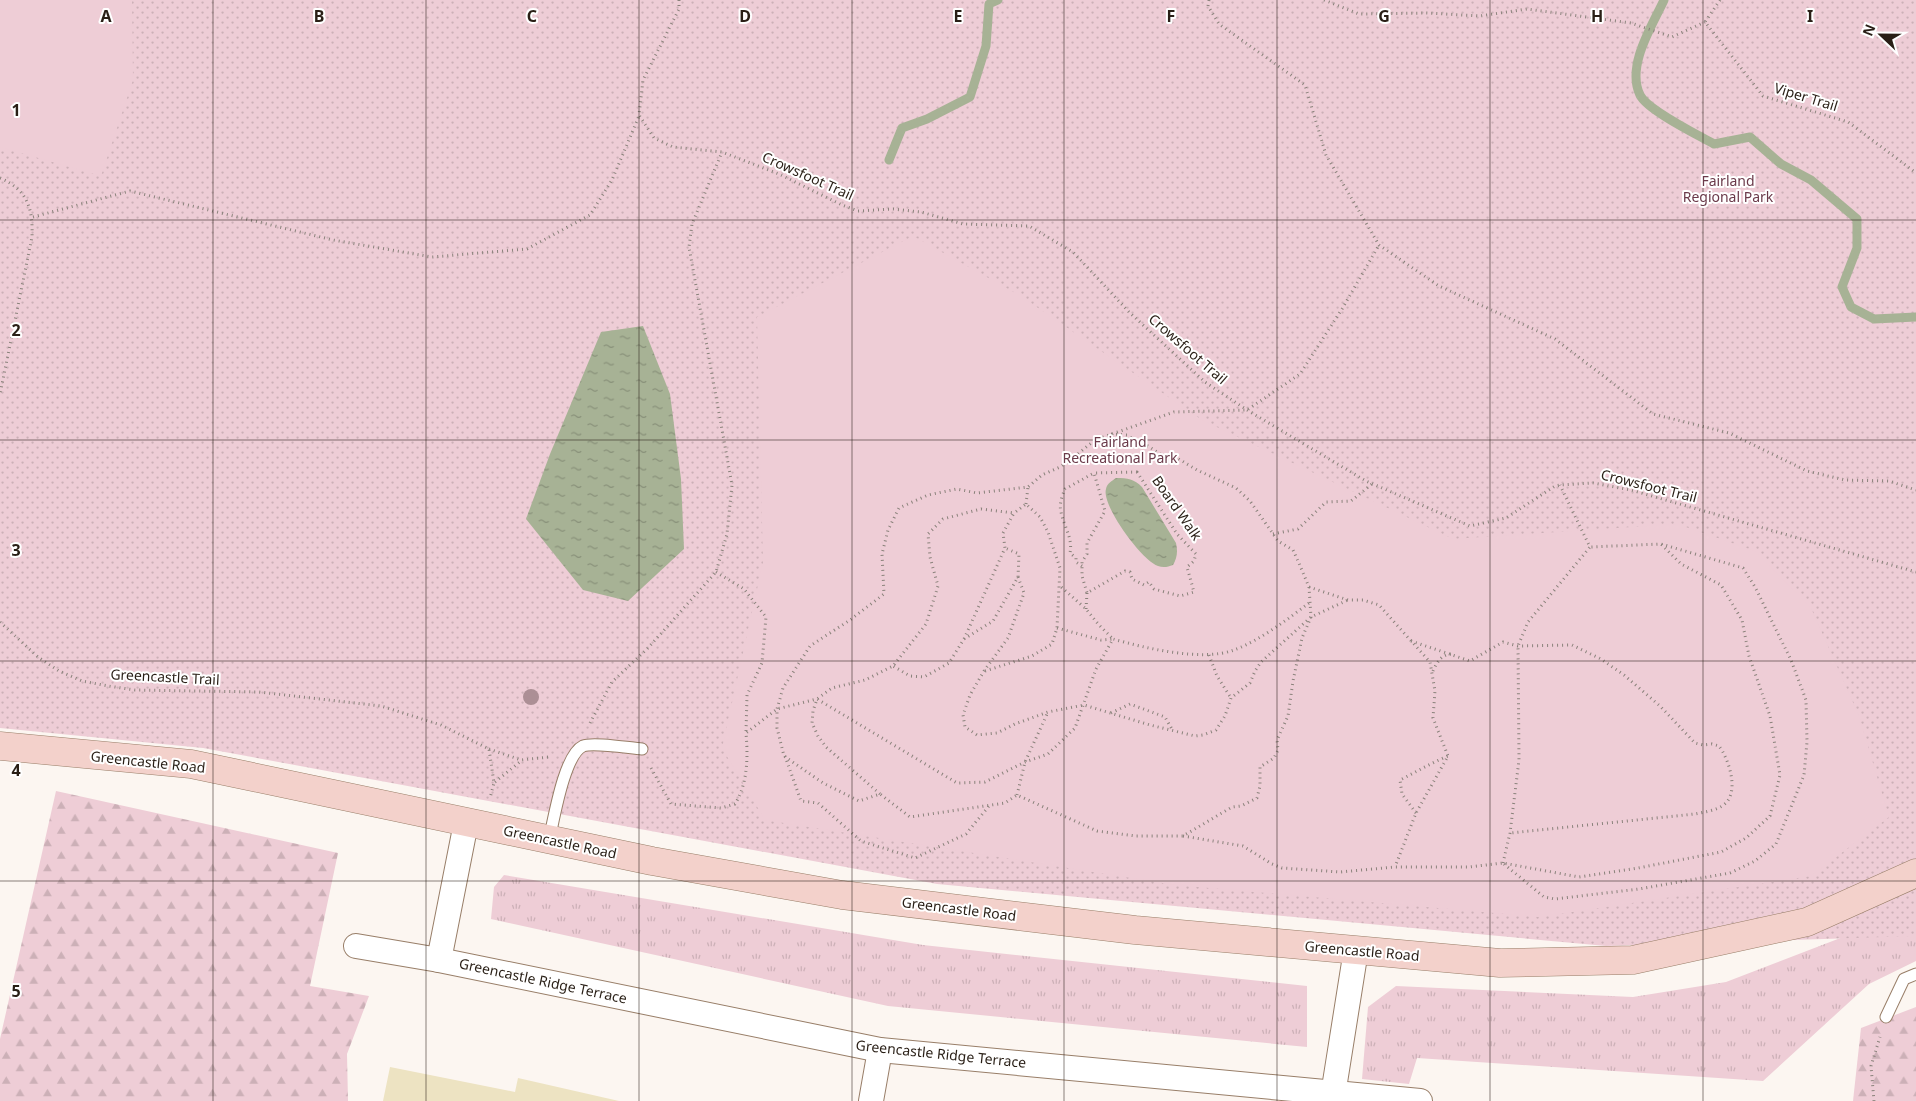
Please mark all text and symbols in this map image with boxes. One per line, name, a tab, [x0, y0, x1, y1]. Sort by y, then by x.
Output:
text: A	[100, 5, 112, 27]
text: B	[314, 5, 324, 27]
text: C	[527, 5, 537, 27]
text: D	[739, 5, 751, 27]
text: E	[954, 5, 963, 27]
text: F	[1167, 5, 1175, 27]
text: G	[1378, 5, 1390, 27]
text: H	[1591, 5, 1603, 27]
text: I	[1807, 5, 1813, 27]
north arrow	[1856, 10, 1906, 60]
text: N	[1858, 21, 1879, 39]
street label: Viper Trail	[1772, 78, 1840, 115]
text: 1	[11, 99, 21, 121]
street label: Crowsfoot Trail	[759, 147, 857, 204]
park label: Fairland Regional Park	[1683, 171, 1774, 206]
street label: Crowsfoot Trail	[1145, 309, 1232, 388]
text: 2	[11, 319, 21, 341]
park label: Fairland Recreational Park	[1062, 432, 1178, 467]
street label: Crowsfoot Trail	[1599, 464, 1699, 507]
street label: Board Walk	[1148, 472, 1207, 544]
text: 3	[11, 539, 21, 561]
street label: Greencastle Trail	[110, 664, 220, 689]
street label: Greencastle Road	[90, 746, 206, 777]
text: 4	[11, 759, 21, 781]
street label: Greencastle Road	[502, 820, 618, 863]
street label: Greencastle Road	[901, 892, 1017, 925]
street label: Greencastle Road	[1304, 936, 1420, 965]
street label: Greencastle Ridge Terrace	[457, 953, 629, 1008]
text: 5	[11, 980, 21, 1002]
street label: Greencastle Ridge Terrace	[855, 1035, 1027, 1072]

